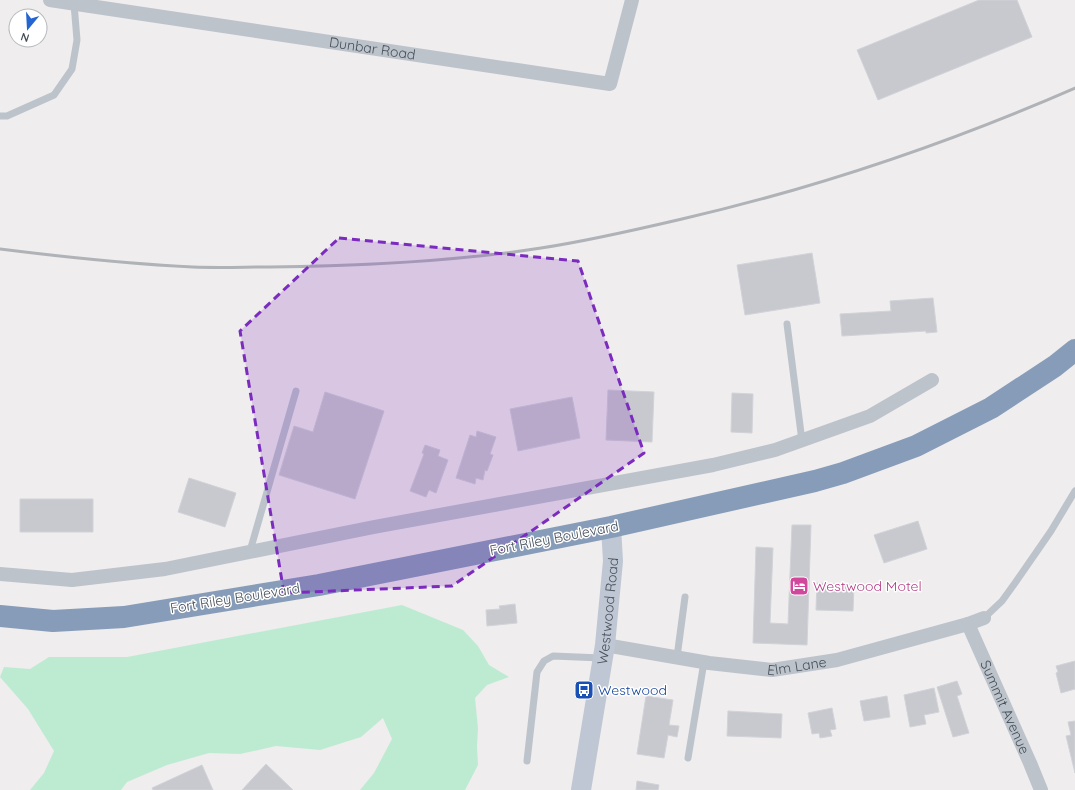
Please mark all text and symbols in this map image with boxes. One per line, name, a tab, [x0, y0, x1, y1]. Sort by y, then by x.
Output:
north arrow	[8, 8, 48, 48]
text: N	[19, 30, 31, 45]
street label: Dunbar Road	[328, 33, 417, 64]
street label: Fort Riley Boulevard	[488, 517, 620, 559]
street label: Westwood Road	[593, 557, 622, 666]
hotel icon: Westwood Motel	[788, 575, 810, 597]
place label: Westwood Motel	[813, 577, 922, 595]
street label: Fort Riley Boulevard	[169, 579, 301, 617]
street label: Elm Lane	[766, 653, 828, 679]
street label: Summit Avenue	[976, 657, 1034, 757]
bus stop icon: Westwood	[573, 679, 595, 701]
place label: Westwood	[598, 681, 667, 699]

